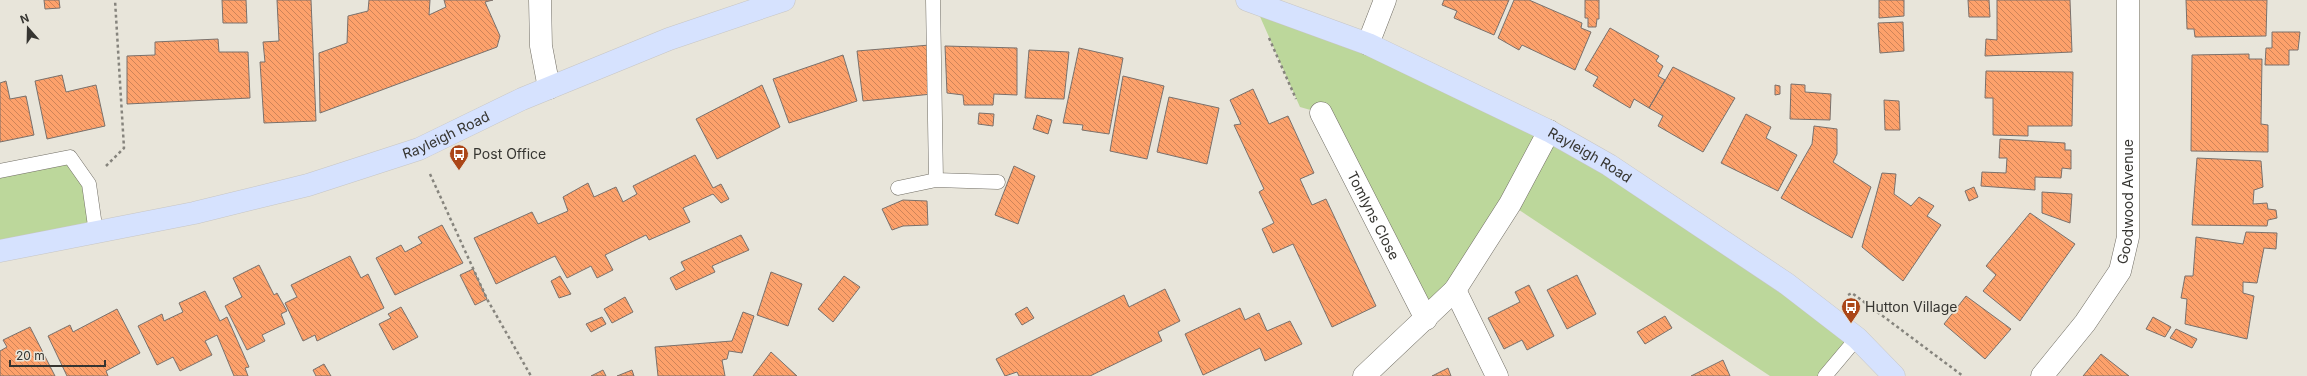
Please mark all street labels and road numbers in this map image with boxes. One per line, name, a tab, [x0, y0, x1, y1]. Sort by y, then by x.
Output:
street label: Rayleigh Road	[400, 107, 492, 162]
street label: Rayleigh Road	[1545, 123, 1635, 186]
street label: Goodwood Avenue	[2113, 139, 2136, 266]
street label: Tomlyns Close	[1344, 168, 1403, 262]

